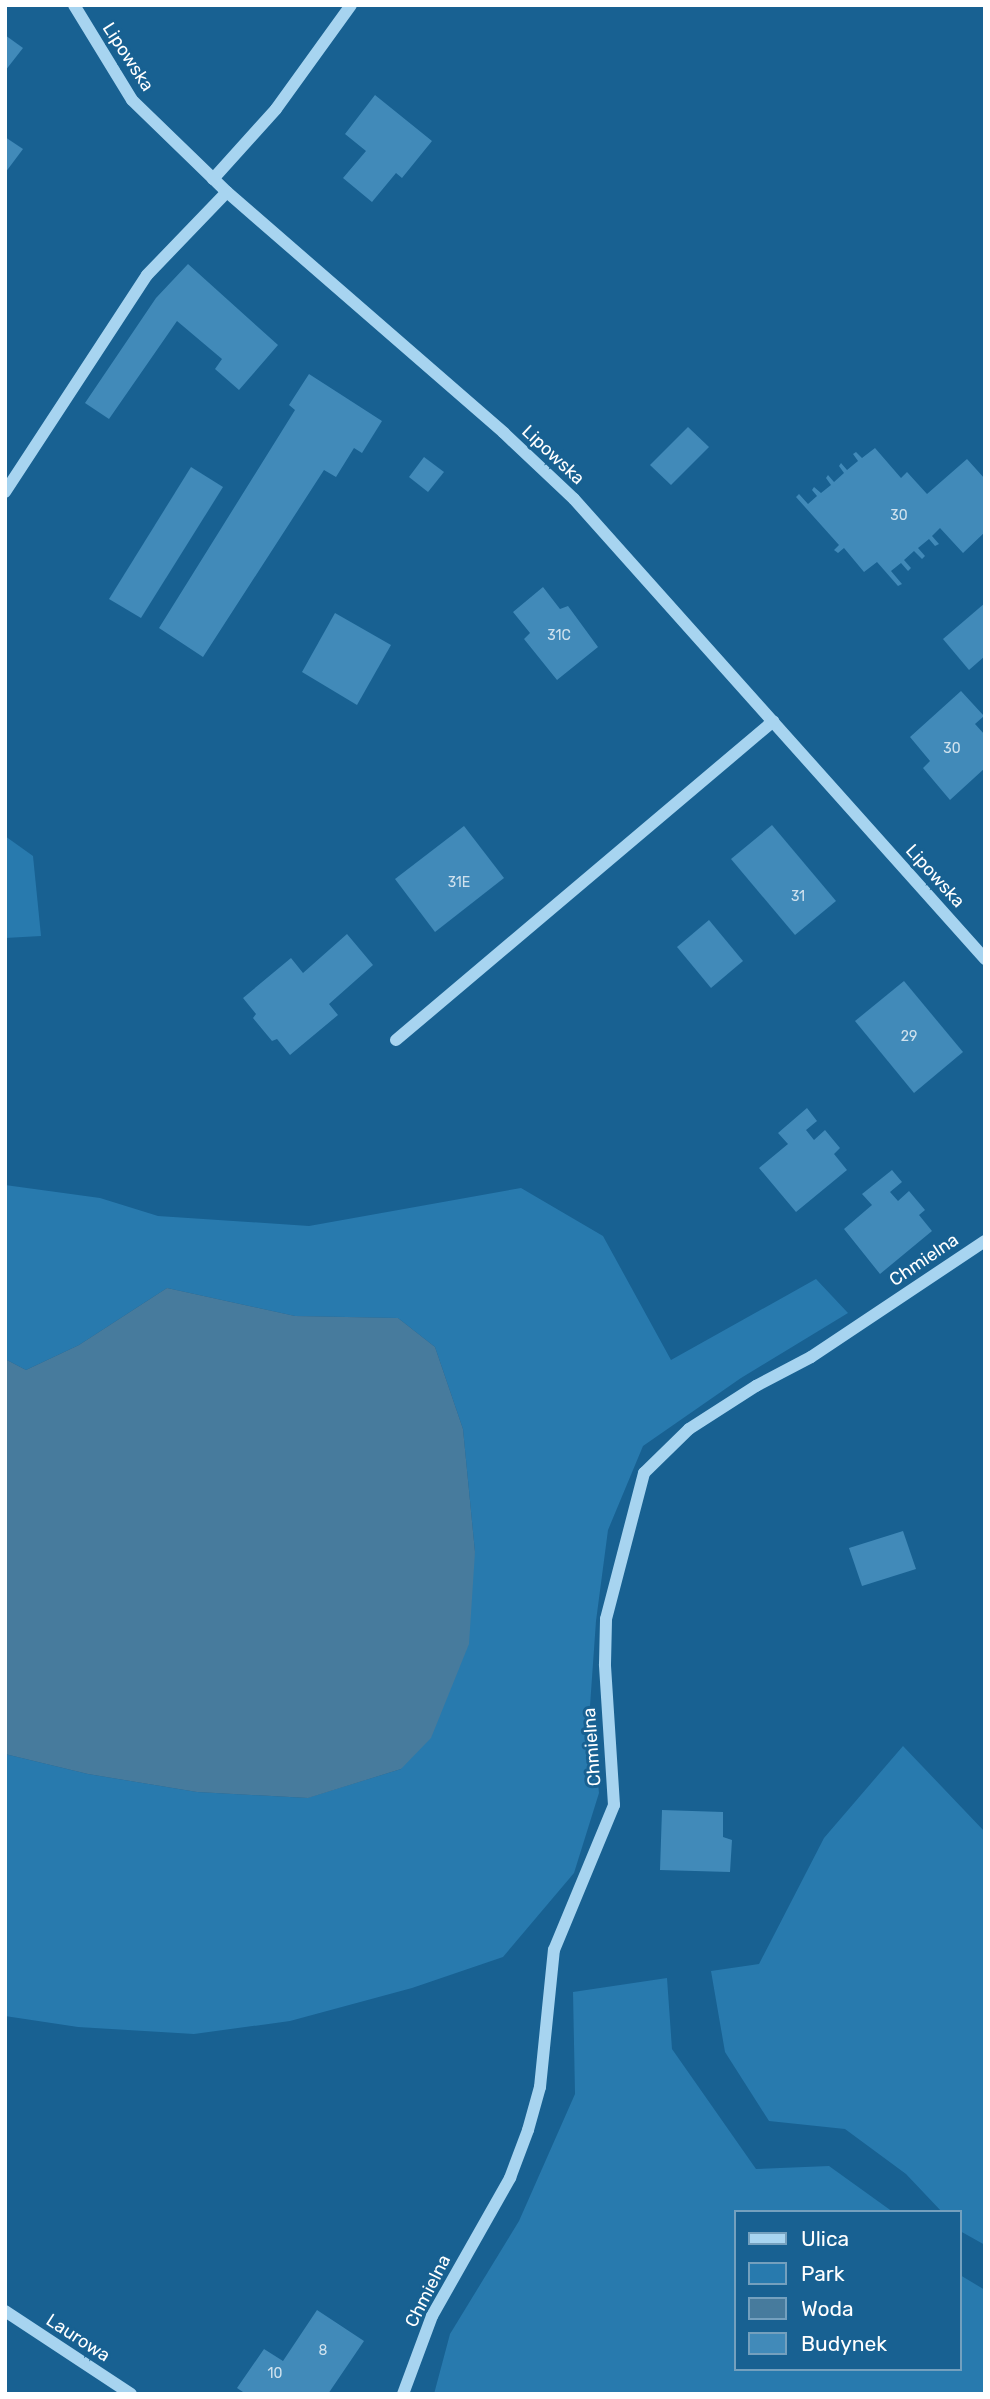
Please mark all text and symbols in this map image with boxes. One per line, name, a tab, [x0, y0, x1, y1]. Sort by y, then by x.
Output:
street label: Lipowska	[98, 19, 158, 95]
street label: Lipowska	[517, 421, 589, 489]
house number: 30	[890, 508, 908, 524]
house number: 31C	[547, 628, 571, 644]
house number: 30	[943, 741, 961, 757]
street label: Lipowska	[901, 840, 969, 912]
house number: 31E	[448, 875, 470, 891]
house number: 31	[791, 889, 805, 905]
house number: 29	[901, 1029, 917, 1045]
street label: Chmielna	[885, 1229, 963, 1291]
street label: Chmielna	[578, 1707, 606, 1787]
legend	[734, 2210, 962, 2371]
text: Ulica	[801, 2226, 849, 2251]
street label: Chmielna	[401, 2251, 455, 2331]
text: Park	[801, 2261, 845, 2286]
text: Woda	[801, 2296, 854, 2321]
street label: Laurowa	[42, 2309, 114, 2367]
text: Budynek	[801, 2331, 887, 2356]
house number: 8	[319, 2343, 327, 2359]
house number: 10	[268, 2366, 282, 2382]

